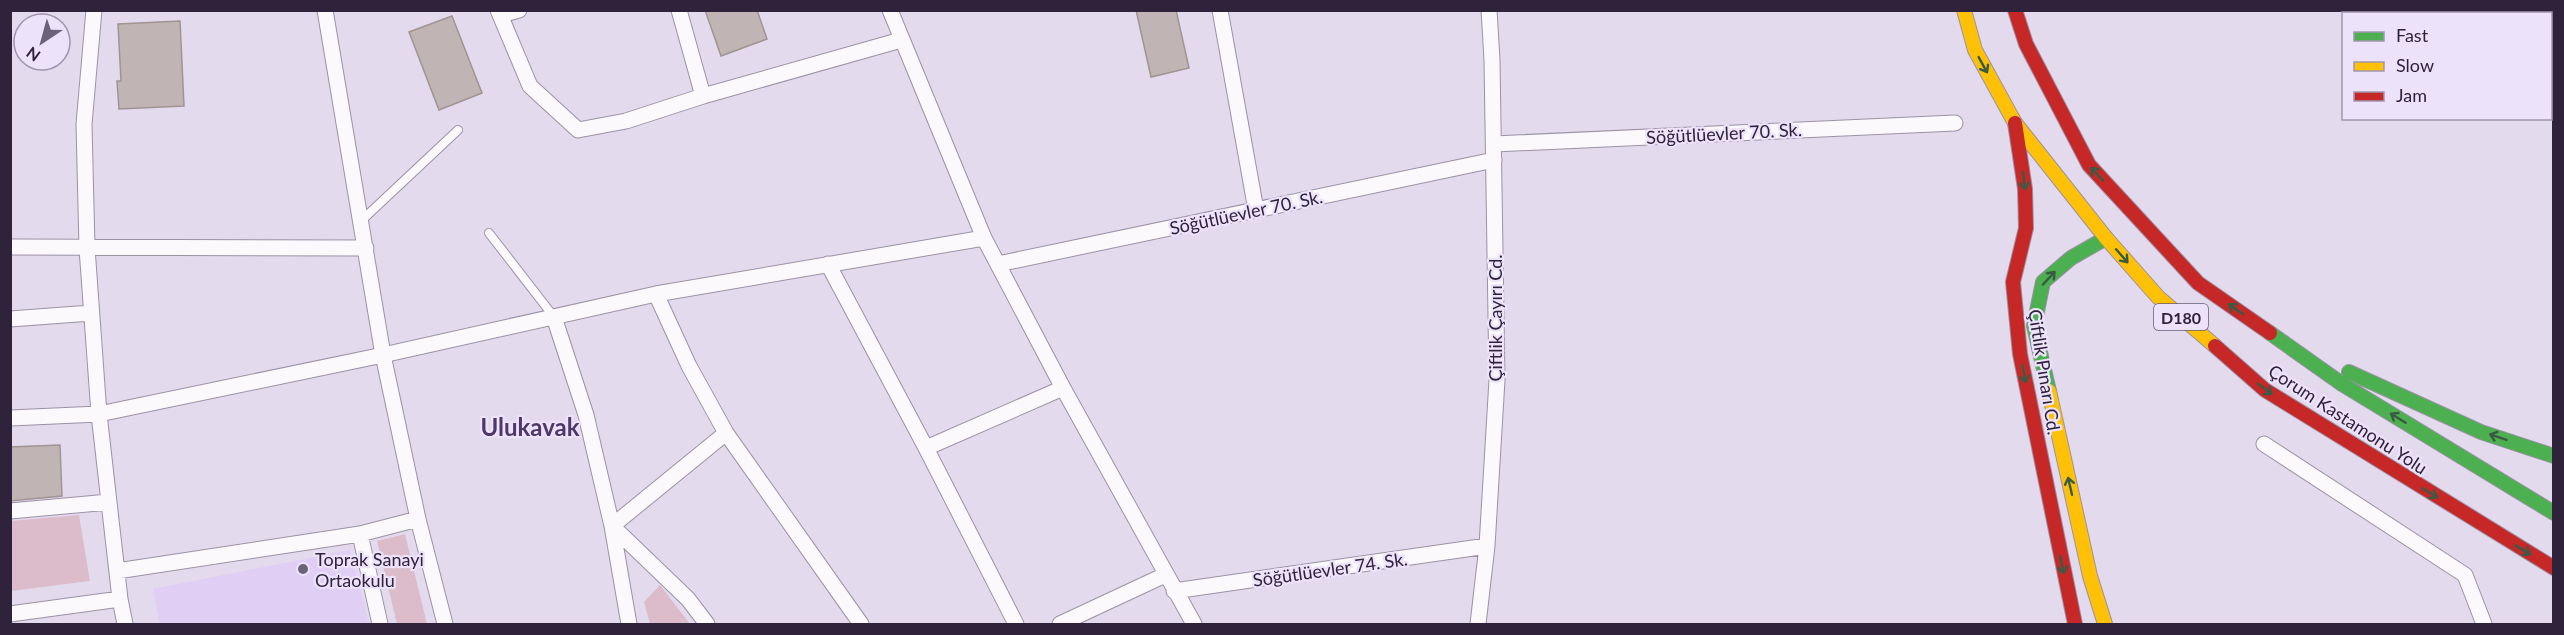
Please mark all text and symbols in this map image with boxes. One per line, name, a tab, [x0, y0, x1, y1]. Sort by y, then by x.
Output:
north arrow	[12, 12, 72, 72]
legend	[2342, 12, 2552, 120]
text: Fast	[2396, 24, 2429, 46]
text: N	[22, 43, 43, 66]
text: Slow	[2396, 54, 2434, 76]
one-way arrow	[1978, 56, 1989, 74]
text: Jam	[2396, 84, 2427, 106]
street label: Söğütlüevler 70. Sk.	[1646, 118, 1802, 148]
one-way arrow	[2090, 166, 2104, 181]
one-way arrow	[2019, 171, 2030, 190]
street label: Söğütlüevler 70. Sk.	[1167, 185, 1325, 239]
one-way arrow	[2115, 249, 2129, 264]
street label: Çiftlik Çayırı Cd.	[1484, 254, 1506, 382]
one-way arrow	[2042, 271, 2056, 286]
one-way arrow	[2228, 303, 2244, 315]
road number: D180	[2154, 304, 2208, 330]
street label: Çiftlik Pınarı Cd.	[2024, 308, 2066, 436]
street label: Çorum Kastamonu Yolu	[2265, 359, 2431, 479]
one-way arrow	[2019, 364, 2030, 383]
one-way arrow	[2256, 382, 2272, 395]
one-way arrow	[2389, 411, 2406, 424]
district label: Ulukavak	[480, 412, 580, 441]
one-way arrow	[2489, 431, 2508, 442]
one-way arrow	[2064, 477, 2075, 497]
one-way arrow	[2421, 487, 2438, 499]
one-way arrow	[2514, 545, 2531, 557]
street label: Söğütlüevler 74. Sk.	[1251, 547, 1409, 591]
place label: Toprak Sanayi Ortaokulu	[315, 548, 424, 591]
one-way arrow	[2057, 555, 2069, 574]
marker: Toprak Sanayi Ortaokulu	[296, 562, 310, 576]

